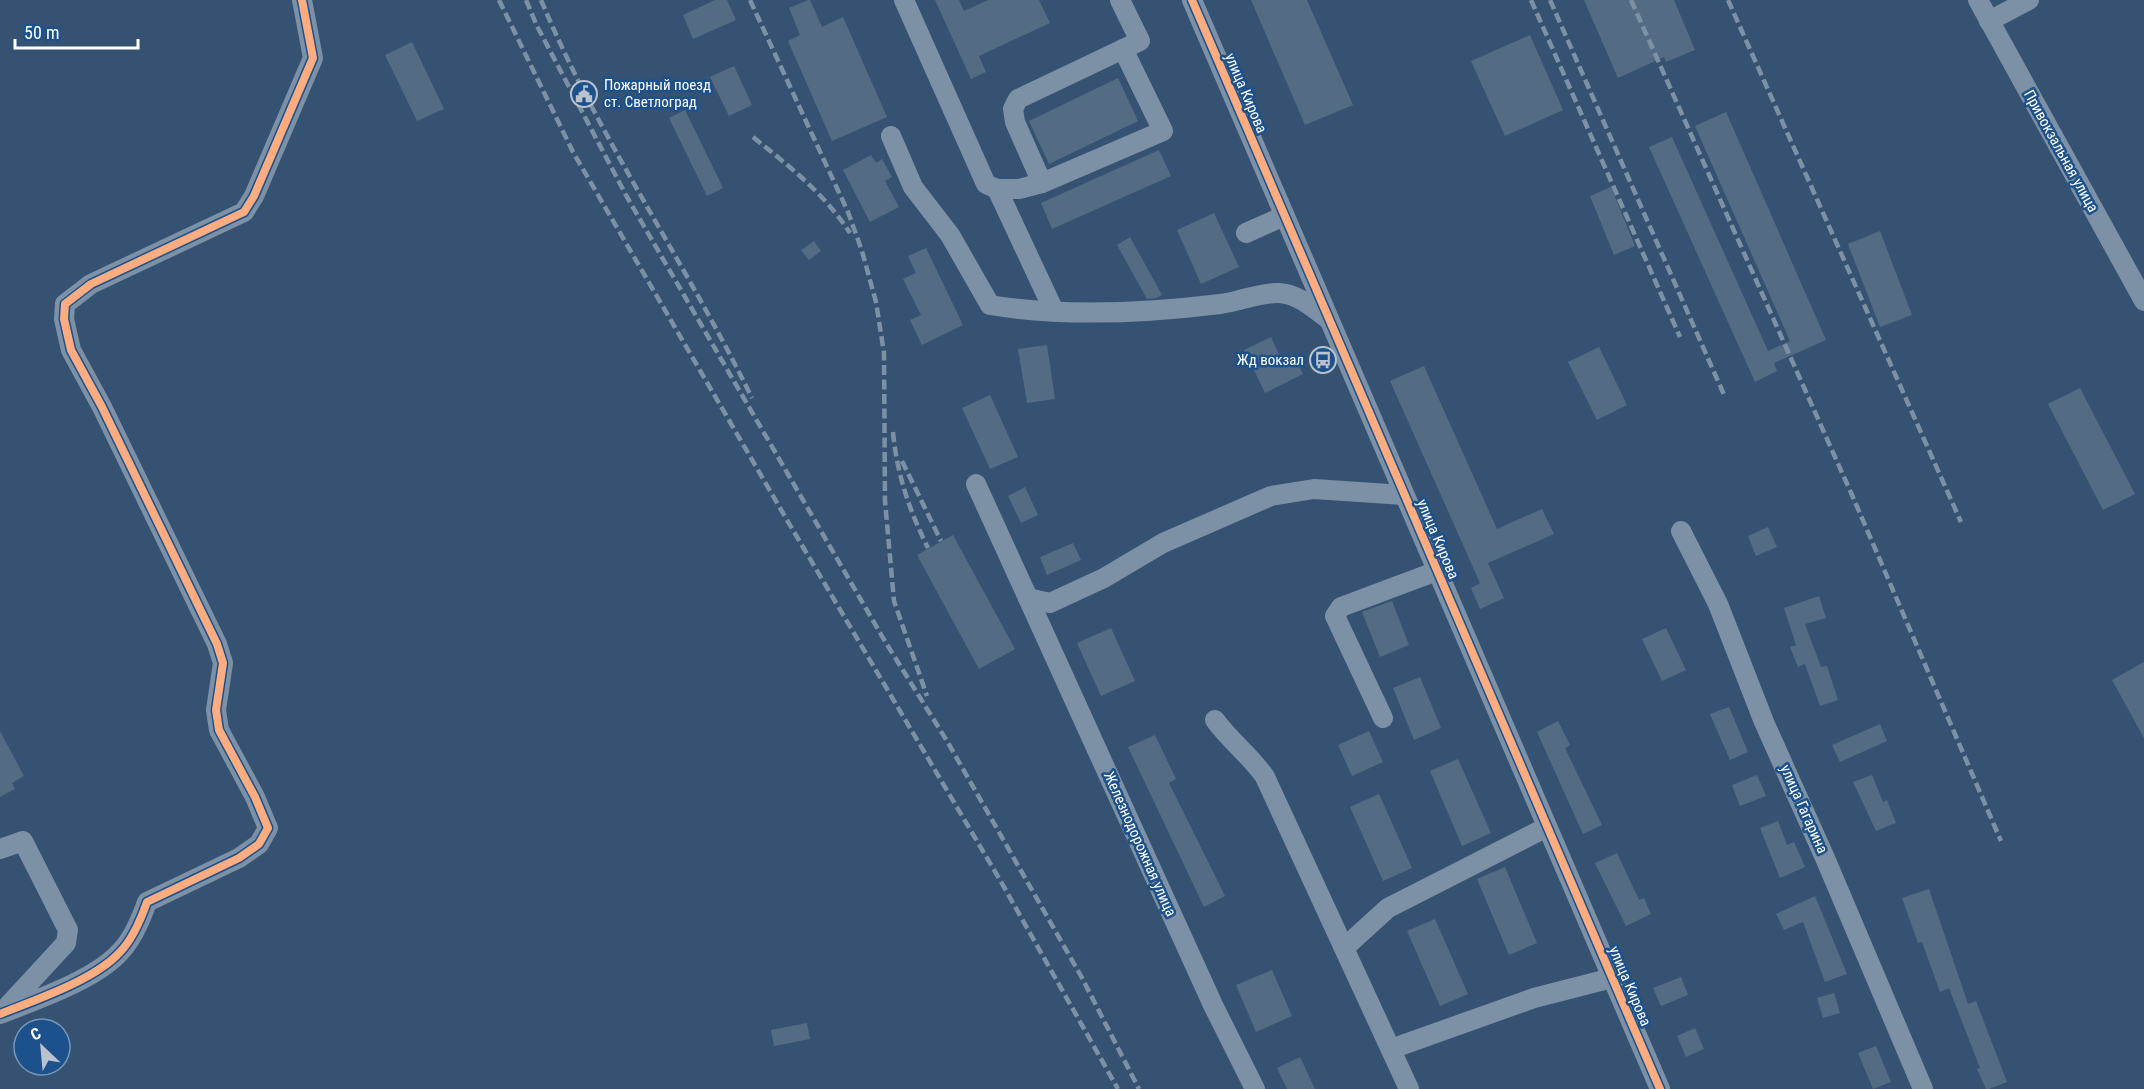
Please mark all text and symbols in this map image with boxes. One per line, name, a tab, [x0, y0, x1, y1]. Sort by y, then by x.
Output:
scale bar	[15, 12, 138, 50]
text: 50 m	[24, 22, 59, 43]
street label: улица Кирова	[1221, 50, 1271, 136]
place label: Пожарный поезд ст. Светлоград	[604, 76, 711, 111]
public building icon: Пожарный поезд ст. Светлоград	[569, 79, 599, 109]
street label: Привокзальная улица	[2020, 87, 2102, 215]
bus stop icon: Жд вокзал	[1308, 345, 1338, 375]
place label: Жд вокзал	[1237, 351, 1304, 369]
street label: улица Кирова	[1413, 496, 1463, 582]
street label: улица Гагарина	[1776, 762, 1832, 856]
street label: Железнодорожная улица	[1100, 769, 1180, 919]
street label: улица Кирова	[1605, 943, 1655, 1029]
north arrow	[12, 1017, 72, 1077]
text: С	[27, 1023, 44, 1045]

